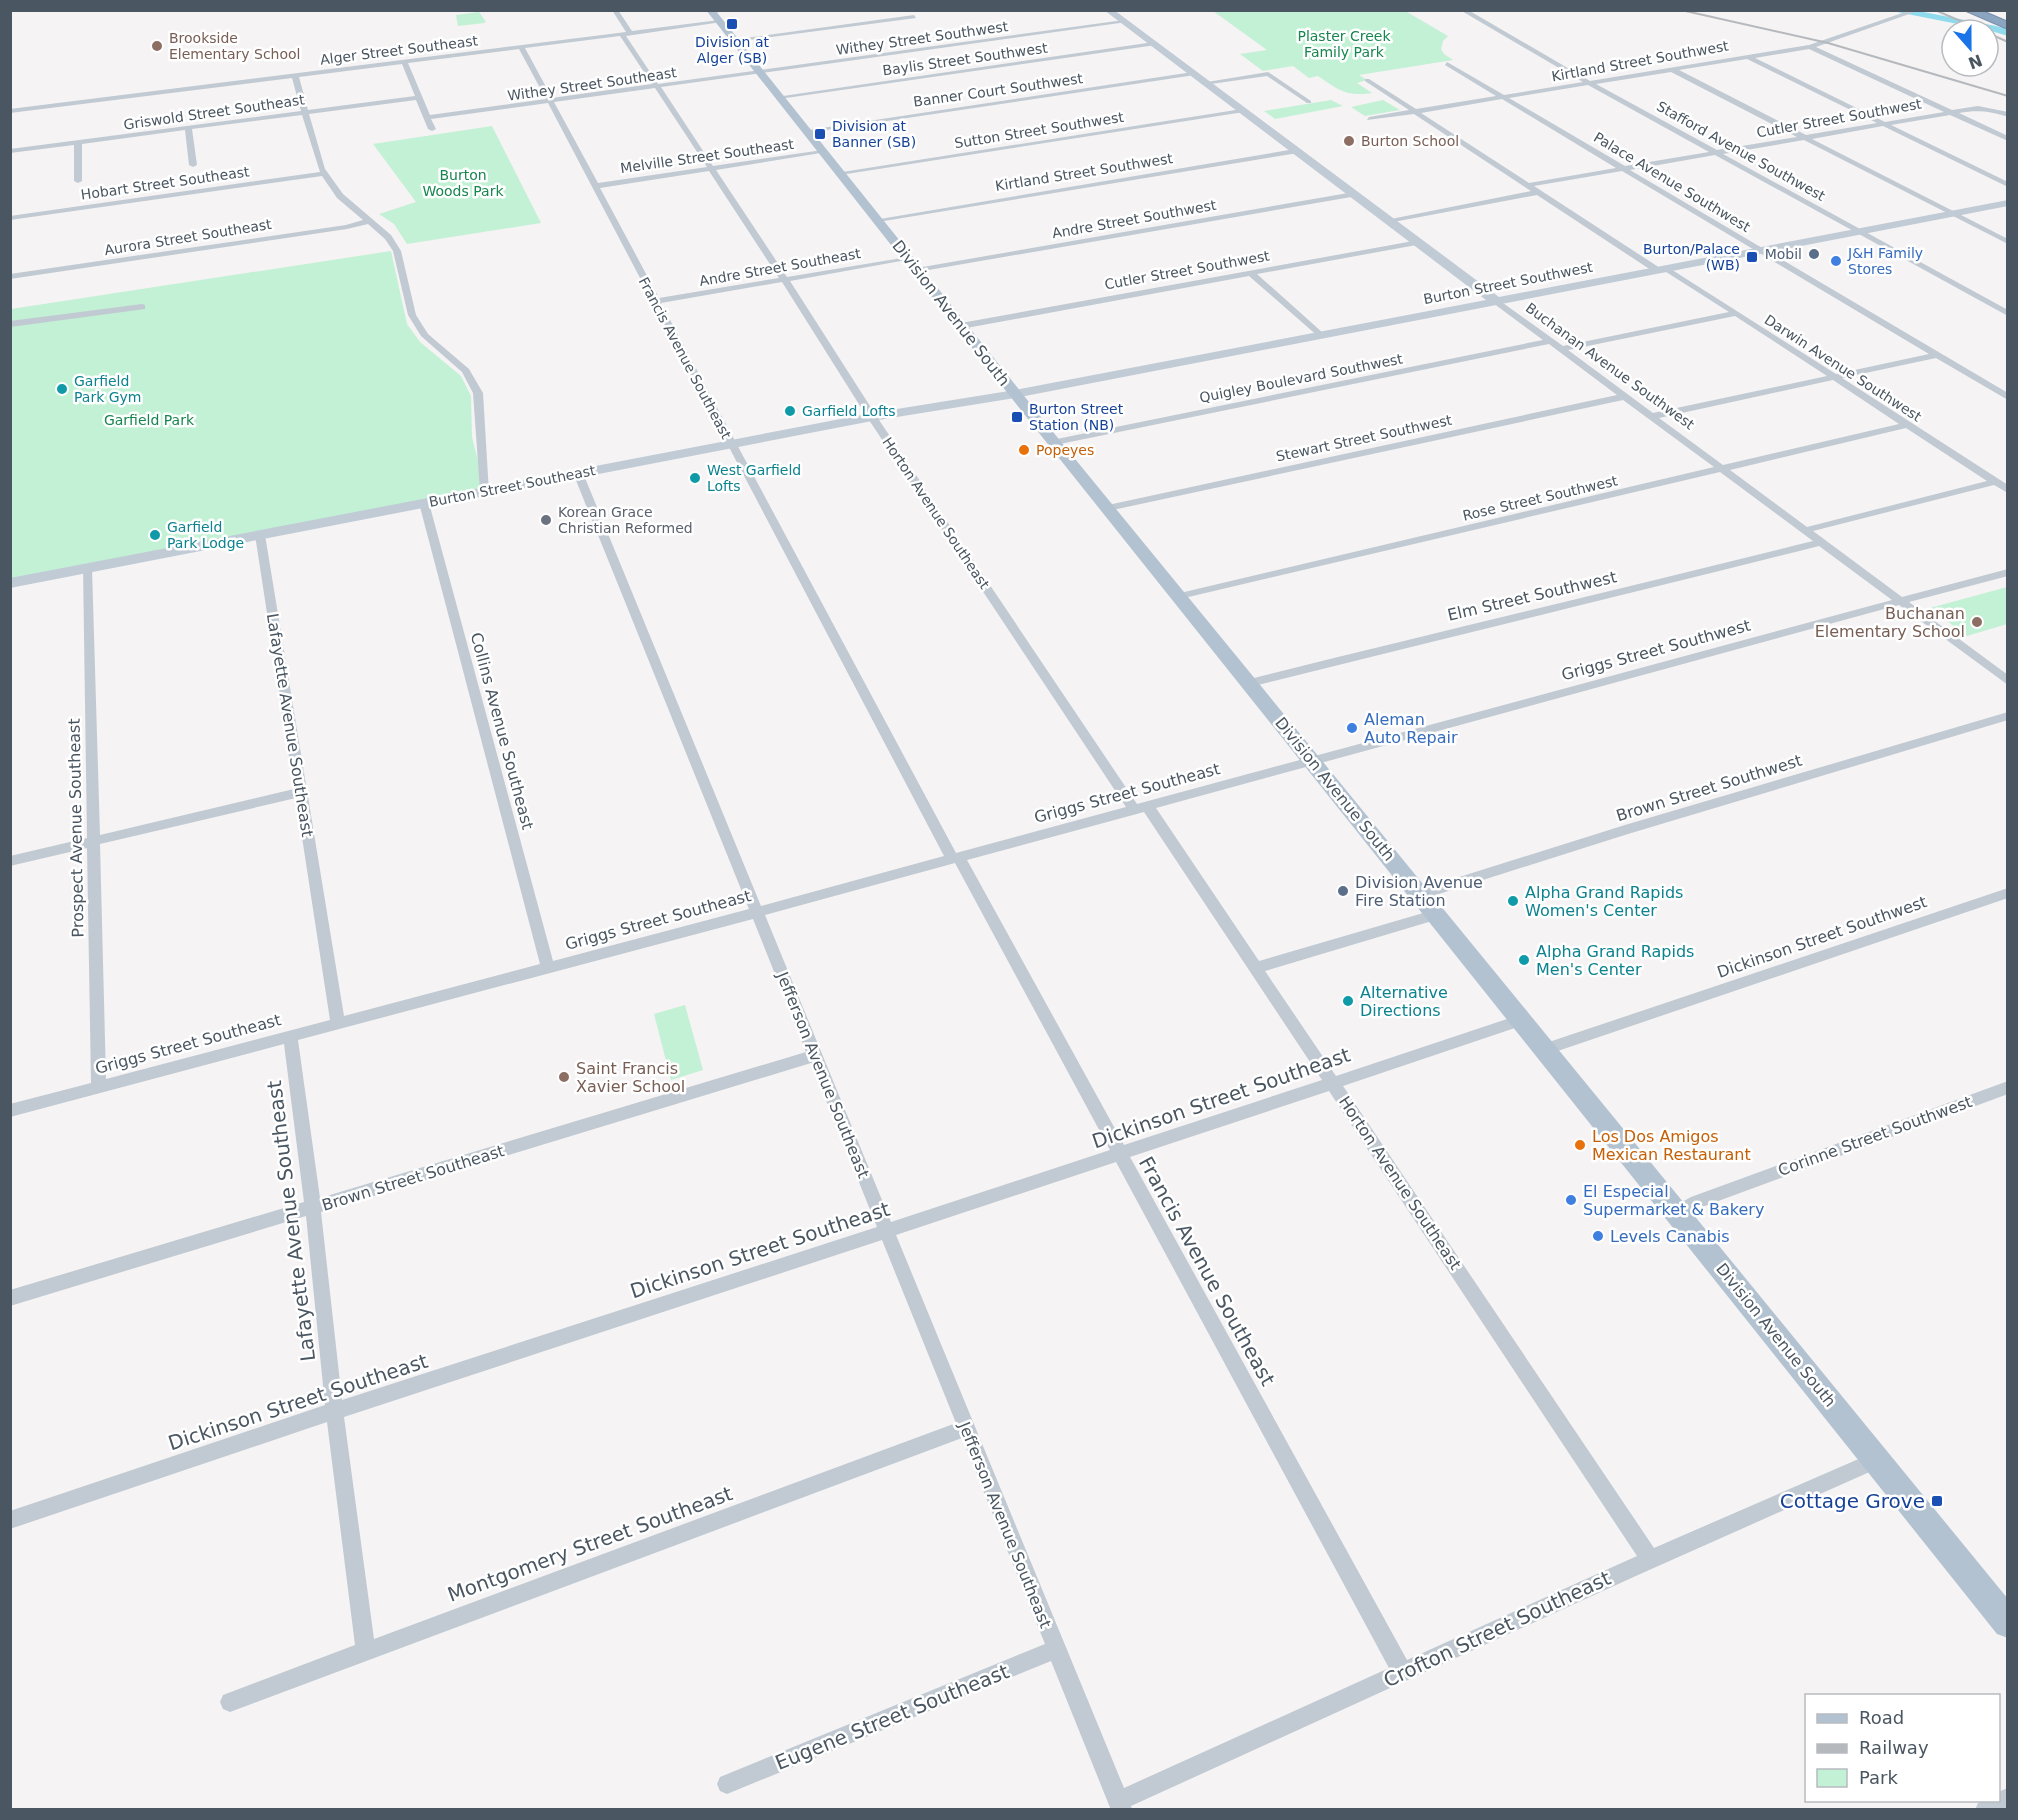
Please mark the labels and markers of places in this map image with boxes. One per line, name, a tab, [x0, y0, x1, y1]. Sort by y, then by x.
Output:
marker: Division at Alger (SB)	[725, 17, 739, 31]
place label: Brookside Elementary School	[169, 30, 301, 62]
place label: Division at Alger (SB)	[695, 34, 769, 66]
marker: Brookside Elementary School	[150, 39, 164, 53]
place label: Division at Banner (SB)	[832, 118, 916, 150]
marker: Division at Banner (SB)	[813, 127, 827, 141]
place label: Burton School	[1361, 133, 1459, 149]
marker: Burton School	[1342, 134, 1356, 148]
place label: Burton/Palace (WB)	[1643, 241, 1740, 273]
place label: J&H Family Stores	[1847, 245, 1923, 277]
place label: Mobil	[1765, 246, 1802, 262]
marker: Mobil	[1807, 247, 1821, 261]
marker: Burton/Palace (WB)	[1745, 250, 1759, 264]
marker: J&H Family Stores	[1829, 254, 1843, 268]
place label: Garfield Park Gym	[74, 373, 141, 405]
marker: Garfield Park Gym	[55, 382, 69, 396]
place label: Burton Street Station (NB)	[1029, 401, 1124, 433]
place label: Garfield Lofts	[802, 403, 895, 419]
marker: Garfield Lofts	[783, 404, 797, 418]
marker: Burton Street Station (NB)	[1010, 410, 1024, 424]
place label: Popeyes	[1036, 442, 1094, 458]
marker: Popeyes	[1017, 443, 1031, 457]
place label: West Garfield Lofts	[707, 462, 801, 494]
marker: West Garfield Lofts	[688, 471, 702, 485]
place label: Korean Grace Christian Reformed	[558, 504, 693, 536]
marker: Korean Grace Christian Reformed	[539, 513, 553, 527]
place label: Garfield Park Lodge	[167, 519, 244, 551]
marker: Garfield Park Lodge	[148, 528, 162, 542]
place label: Buchanan Elementary School	[1815, 604, 1965, 641]
marker: Buchanan Elementary School	[1970, 615, 1984, 629]
place label: Aleman Auto Repair	[1364, 710, 1458, 747]
marker: Aleman Auto Repair	[1345, 721, 1359, 735]
place label: Division Avenue Fire Station	[1355, 873, 1483, 910]
place label: Alpha Grand Rapids Women's Center	[1525, 883, 1683, 920]
marker: Division Avenue Fire Station	[1336, 884, 1350, 898]
marker: Alpha Grand Rapids Women's Center	[1506, 894, 1520, 908]
place label: Alpha Grand Rapids Men's Center	[1536, 942, 1694, 979]
marker: Alpha Grand Rapids Men's Center	[1517, 953, 1531, 967]
place label: Alternative Directions	[1360, 983, 1448, 1020]
marker: Alternative Directions	[1341, 994, 1355, 1008]
place label: Saint Francis Xavier School	[576, 1059, 685, 1096]
marker: Saint Francis Xavier School	[557, 1070, 571, 1084]
place label: Los Dos Amigos Mexican Restaurant	[1592, 1127, 1751, 1164]
marker: Los Dos Amigos Mexican Restaurant	[1573, 1138, 1587, 1152]
place label: El Especial Supermarket & Bakery	[1583, 1182, 1764, 1219]
marker: El Especial Supermarket & Bakery	[1564, 1193, 1578, 1207]
place label: Levels Canabis	[1610, 1227, 1730, 1246]
marker: Levels Canabis	[1591, 1229, 1605, 1243]
place label: Cottage Grove	[1780, 1489, 1925, 1513]
marker: Cottage Grove	[1930, 1494, 1944, 1508]

